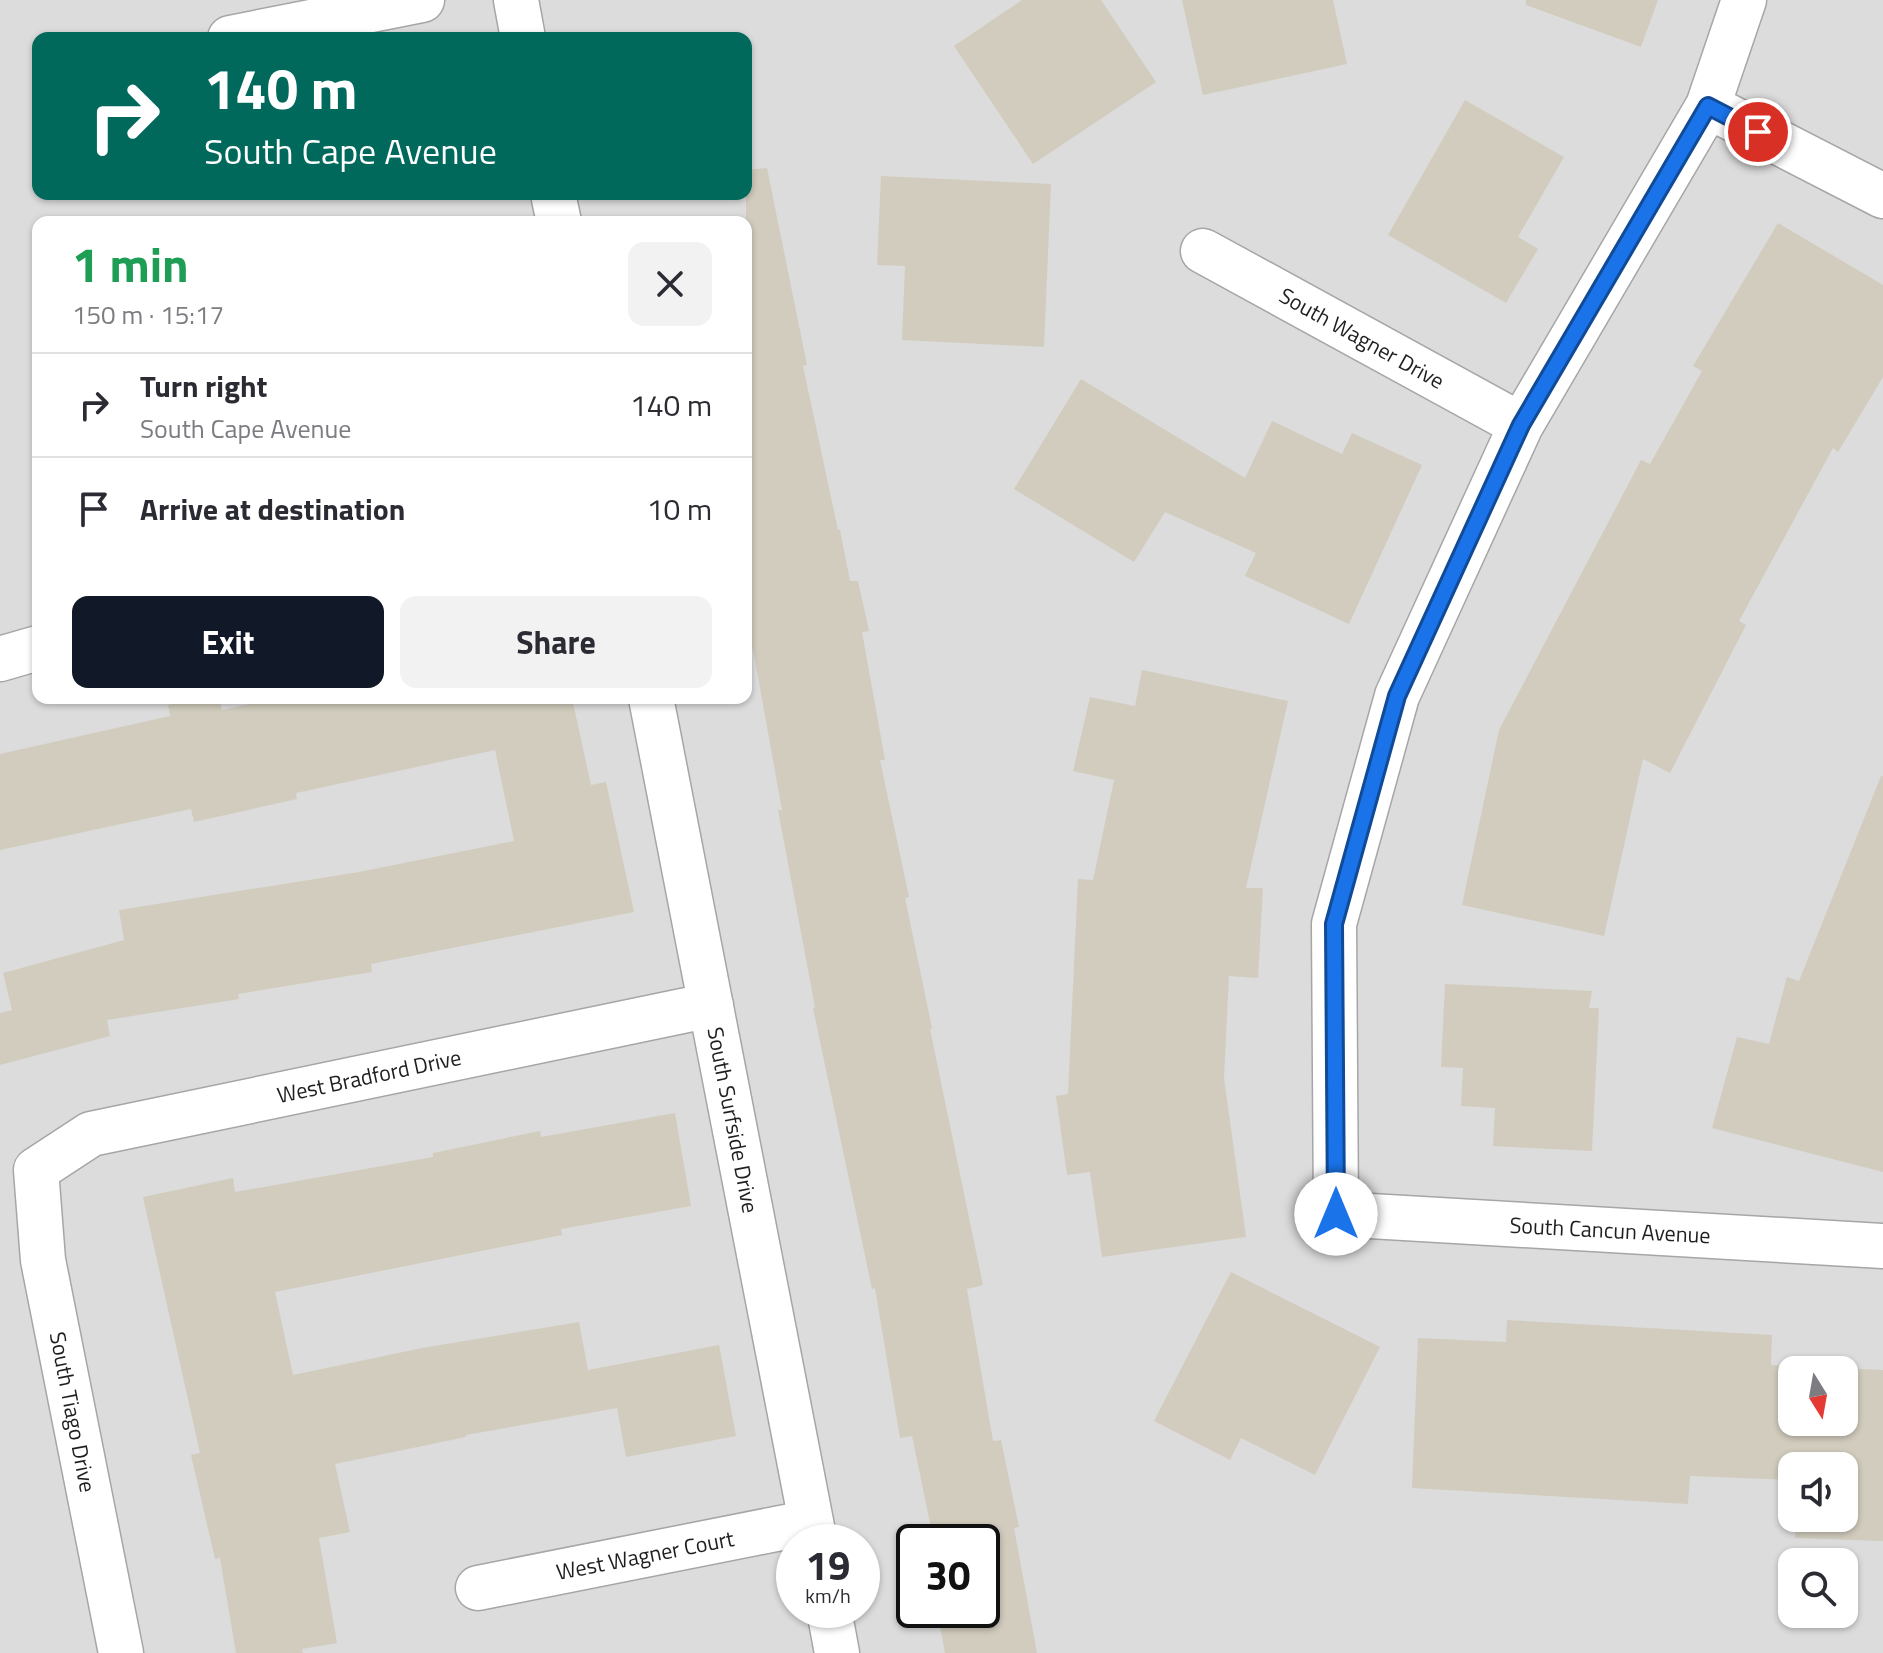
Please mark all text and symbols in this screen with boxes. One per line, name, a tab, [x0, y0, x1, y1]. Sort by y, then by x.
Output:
text: 140 m	[204, 46, 357, 131]
icon: right	[72, 64, 176, 168]
pin	[1724, 98, 1792, 166]
icon: arrive	[1736, 110, 1780, 154]
text: South Cape Avenue	[204, 123, 497, 178]
text: 1 min	[72, 228, 189, 301]
button: close	[628, 242, 712, 326]
street label: South Wagner Drive	[1273, 278, 1451, 398]
text: 150 m · 15:17	[72, 295, 224, 334]
text: Turn right	[140, 363, 268, 409]
text: 140 m	[630, 382, 712, 428]
icon: right	[72, 383, 116, 427]
text: South Cape Avenue	[140, 409, 351, 448]
text: Arrive at destination	[140, 486, 405, 532]
text: 10 m	[647, 486, 712, 532]
icon: arrive	[72, 487, 116, 531]
button: Exit	[72, 596, 384, 688]
button: Share	[400, 596, 712, 688]
street label: South Surfside Drive	[698, 1024, 768, 1216]
street label: West Bradford Drive	[274, 1040, 464, 1112]
position arrow	[1294, 1172, 1378, 1256]
street label: South Cancun Avenue	[1509, 1208, 1711, 1252]
street label: South Tiago Drive	[41, 1329, 105, 1495]
north arrow	[1778, 1356, 1858, 1436]
map controls	[1778, 1356, 1858, 1628]
button: sound	[1778, 1452, 1858, 1532]
street label: West Wagner Court	[553, 1521, 737, 1589]
speed limit sign: 30	[896, 1524, 1000, 1628]
text: 19	[806, 1535, 850, 1596]
button: search	[1778, 1548, 1858, 1628]
text: km/h	[805, 1580, 851, 1611]

